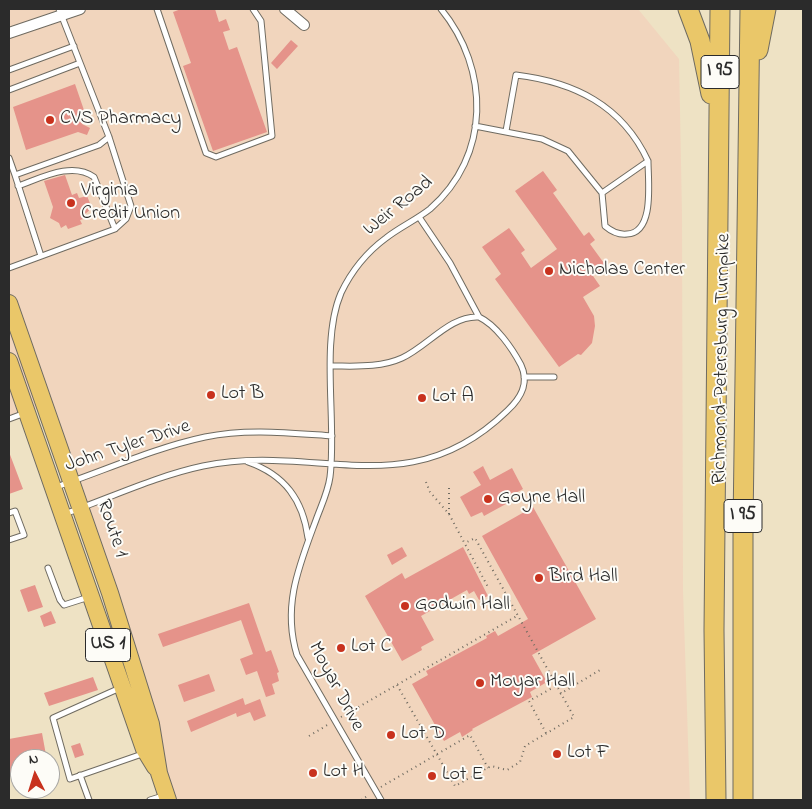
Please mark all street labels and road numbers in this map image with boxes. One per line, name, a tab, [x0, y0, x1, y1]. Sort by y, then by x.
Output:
road number: I 95	[701, 56, 739, 88]
street label: Weir Road	[359, 172, 439, 242]
street label: Richmond-Petersburg Turnpike	[709, 233, 737, 485]
street label: John Tyler Drive	[62, 415, 194, 479]
street label: Route 1	[90, 497, 132, 561]
road number: I 95	[724, 500, 762, 532]
road number: US 1	[86, 628, 130, 662]
street label: Moyar Drive	[302, 638, 368, 736]

